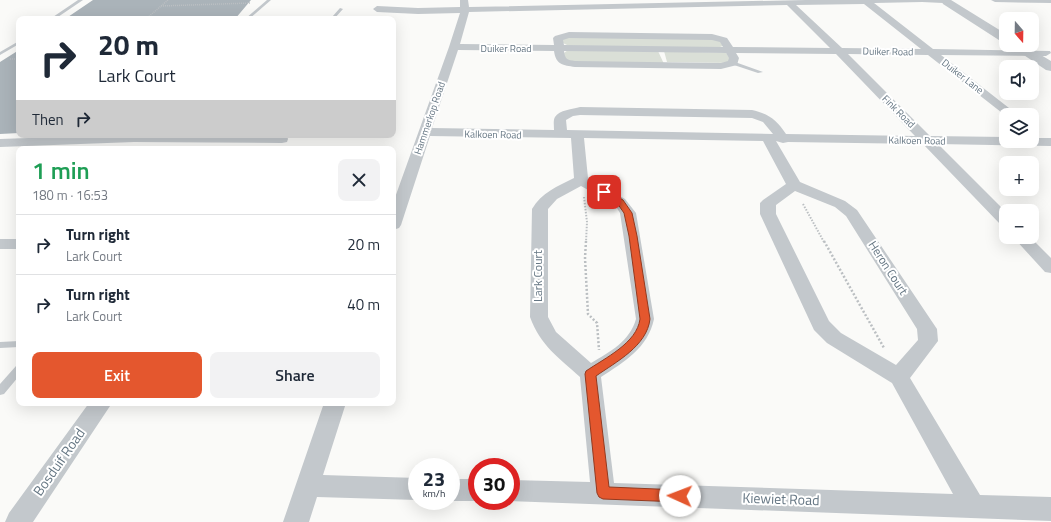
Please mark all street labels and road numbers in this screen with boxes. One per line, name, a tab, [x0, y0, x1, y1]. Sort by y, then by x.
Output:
street label: Duiker Road	[481, 41, 531, 56]
street label: Duiker Road	[862, 44, 914, 59]
street label: Duiker Lane	[939, 55, 987, 98]
street label: Hammerkop Road	[410, 80, 449, 157]
street label: Fink Road	[879, 91, 919, 131]
street label: Kalkoen Road	[464, 127, 522, 142]
street label: Kalkoen Road	[888, 133, 946, 148]
street label: Heron Court	[864, 237, 913, 299]
street label: Lark Court	[528, 249, 547, 302]
street label: Bosduif Road	[27, 424, 90, 500]
street label: Kiewiet Road	[742, 487, 820, 510]

